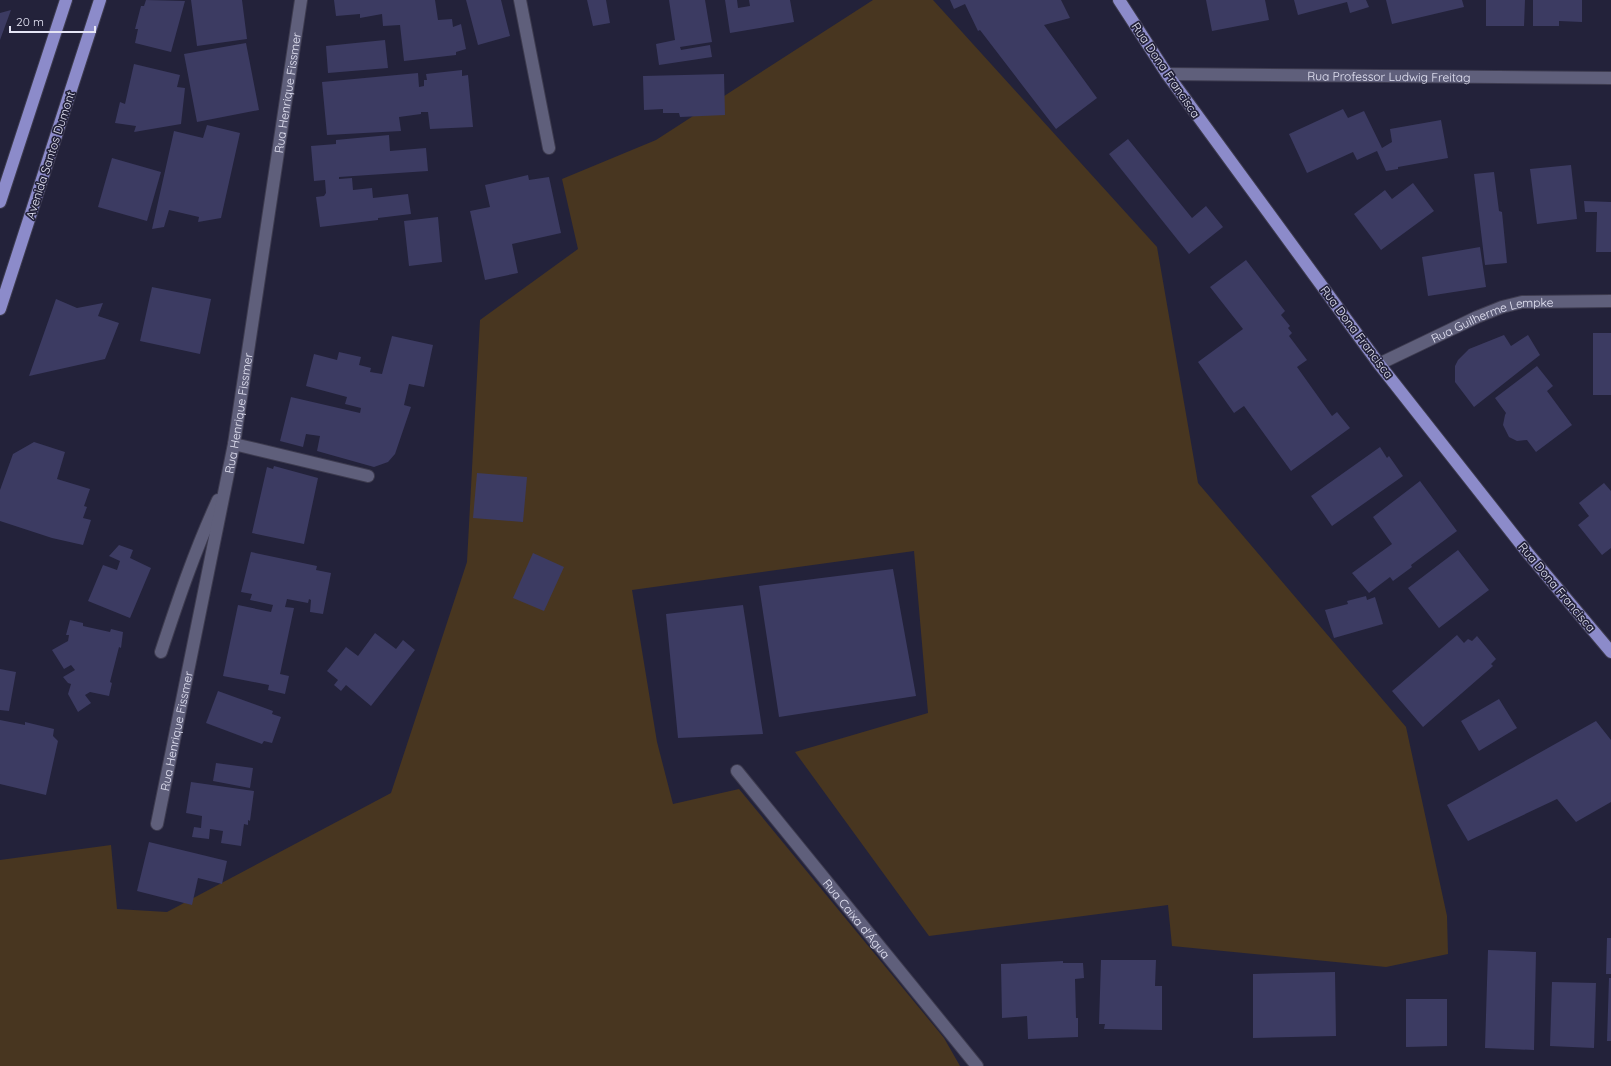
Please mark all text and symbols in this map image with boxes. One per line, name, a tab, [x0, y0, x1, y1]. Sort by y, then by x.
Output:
scale bar	[10, 8, 95, 34]
text: 20 m	[16, 14, 44, 29]
street label: Rua Dona Francisca	[1128, 19, 1204, 121]
street label: Rua Henrique Fissmer	[270, 31, 304, 154]
street label: Rua Professor Ludwig Freitag	[1307, 68, 1471, 84]
street label: Avenida Santos Dumont	[22, 89, 78, 221]
street label: Rua Dona Francisca	[1317, 283, 1397, 381]
street label: Rua Guilherme Lempke	[1428, 294, 1554, 346]
street label: Rua Henrique Fissmer	[221, 351, 255, 475]
street label: Rua Dona Francisca	[1515, 539, 1599, 635]
street label: Rua Henrique Fissmer	[156, 669, 195, 792]
street label: Rua Caixa d'Água	[820, 876, 894, 961]

